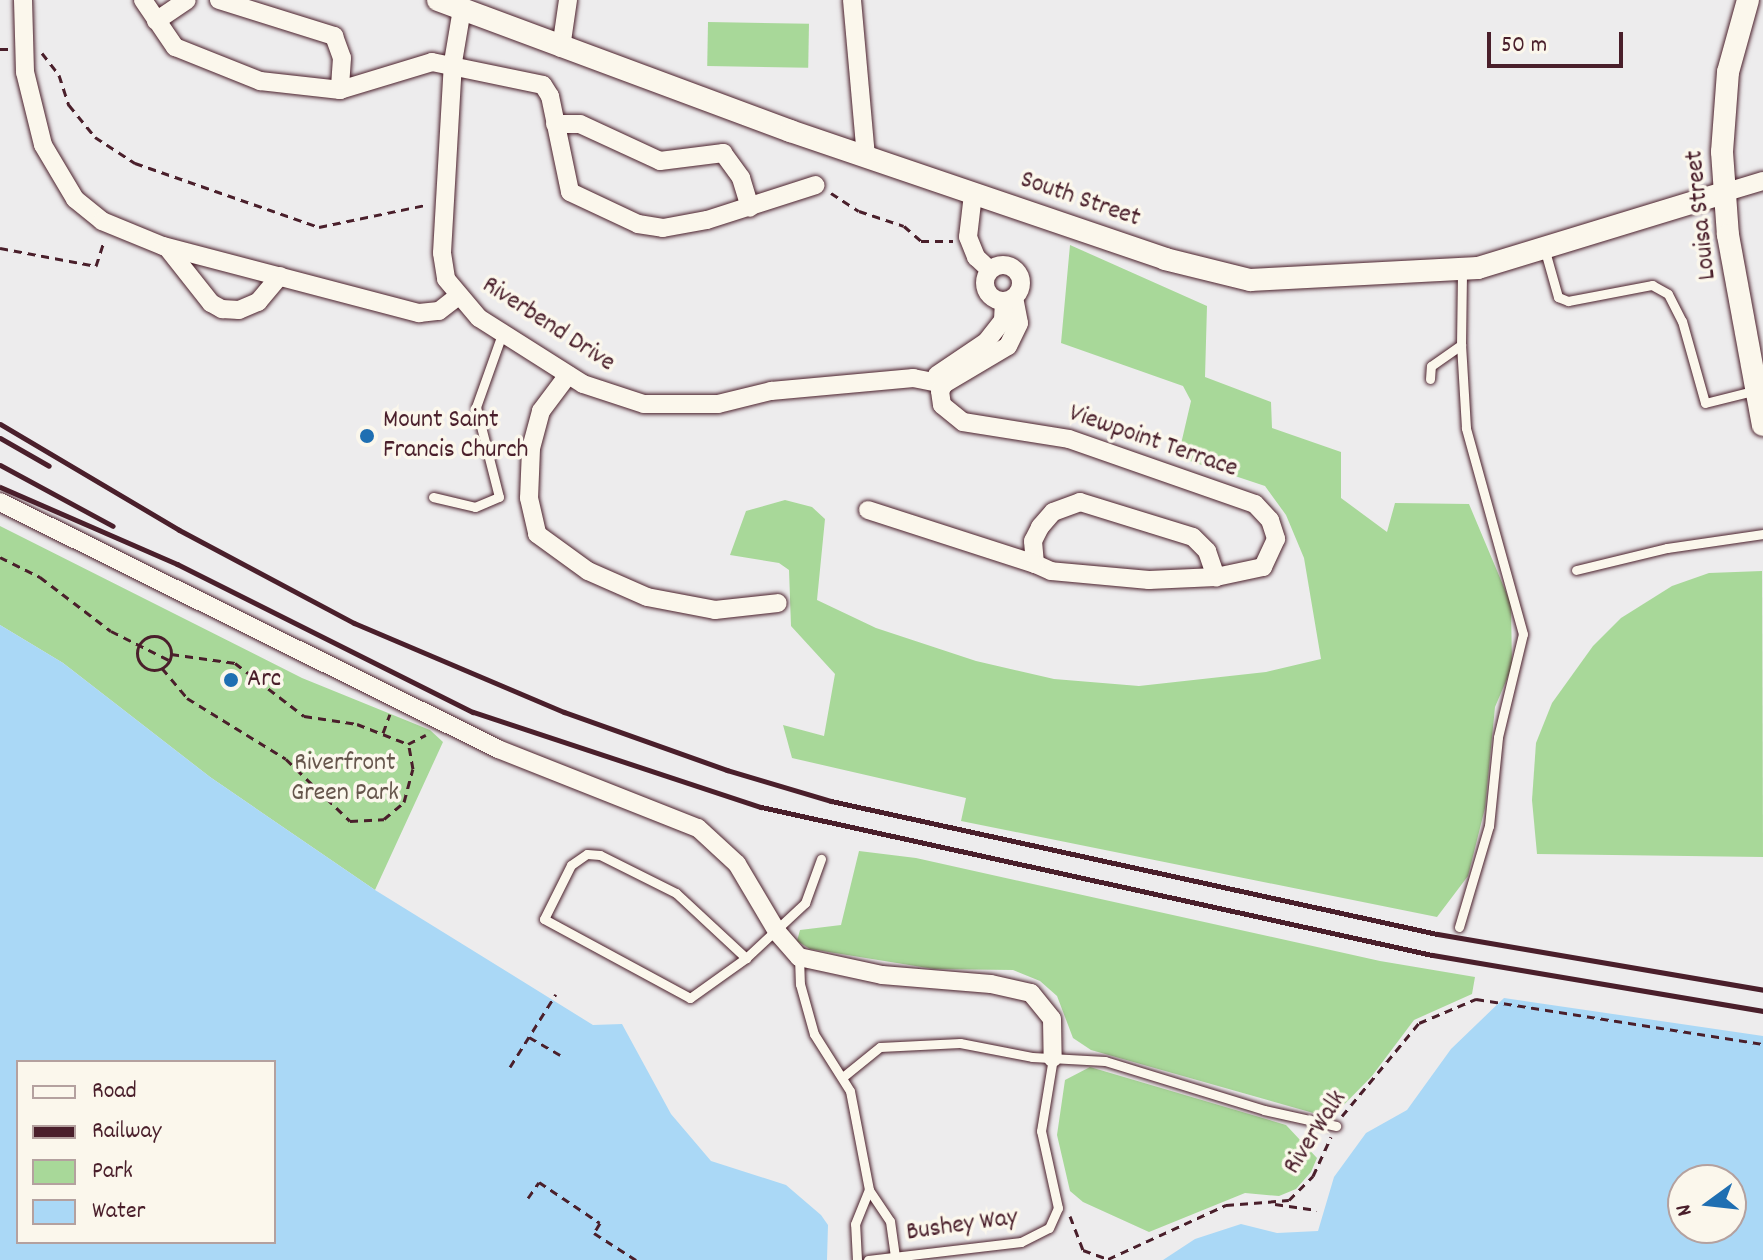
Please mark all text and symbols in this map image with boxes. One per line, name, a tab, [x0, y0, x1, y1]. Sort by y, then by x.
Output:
scale bar	[1491, 16, 1627, 66]
text: 50 m	[1501, 29, 1547, 63]
street label: Louisa Street	[1680, 149, 1724, 281]
street label: South Street	[1016, 165, 1144, 235]
street label: Riverbend Drive	[476, 270, 620, 380]
street label: Viewpoint Terrace	[1064, 399, 1242, 485]
place label: Mount Saint Francis Church	[383, 405, 529, 466]
marker: Mount Saint Francis Church	[358, 427, 376, 445]
place label: Arc	[247, 664, 281, 696]
marker: Arc	[222, 671, 240, 689]
park label: Riverfront Green Park	[291, 748, 399, 810]
legend	[16, 1060, 276, 1244]
text: Road	[92, 1075, 137, 1109]
street label: RiverWalk	[1278, 1085, 1354, 1181]
text: Railway	[92, 1115, 161, 1149]
text: Park	[92, 1155, 133, 1189]
north arrow	[1667, 1164, 1747, 1244]
text: Water	[92, 1195, 145, 1229]
text: N	[1669, 1201, 1702, 1219]
street label: Bushey Way	[904, 1203, 1020, 1249]

